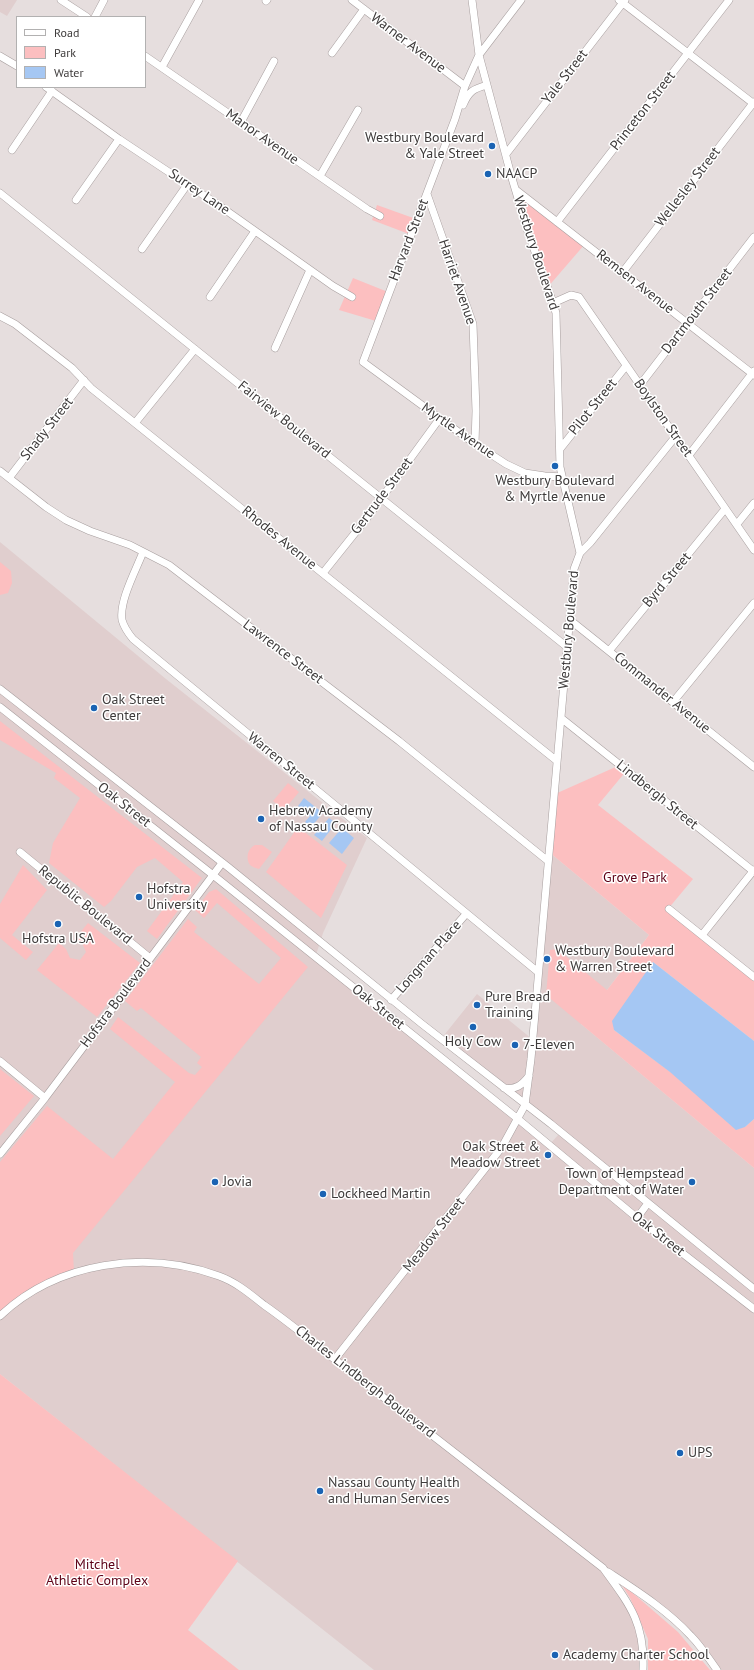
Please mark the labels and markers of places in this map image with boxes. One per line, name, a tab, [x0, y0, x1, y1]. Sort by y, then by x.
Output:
place label: Westbury Boulevard & Yale Street	[365, 130, 484, 162]
marker: Westbury Boulevard & Yale Street	[487, 141, 497, 151]
place label: NAACP	[496, 166, 537, 182]
marker: NAACP	[483, 169, 493, 179]
marker: Westbury Boulevard & Myrtle Avenue	[550, 461, 560, 471]
place label: Westbury Boulevard & Myrtle Avenue	[496, 473, 614, 506]
place label: Oak Street Center	[102, 692, 165, 724]
marker: Oak Street Center	[89, 703, 99, 713]
place label: Hebrew Academy of Nassau County	[269, 803, 373, 836]
marker: Hebrew Academy of Nassau County	[256, 814, 266, 824]
place label: Hofstra University	[147, 881, 207, 914]
marker: Hofstra University	[134, 892, 144, 902]
marker: Hofstra USA	[53, 919, 63, 929]
place label: Hofstra USA	[22, 931, 94, 947]
place label: Westbury Boulevard & Warren Street	[555, 943, 674, 976]
marker: Westbury Boulevard & Warren Street	[542, 954, 552, 964]
place label: Pure Bread Training	[485, 989, 550, 1022]
marker: Pure Bread Training	[472, 1000, 482, 1010]
marker: Holy Cow	[468, 1022, 478, 1032]
place label: Holy Cow	[445, 1034, 501, 1050]
place label: 7-Eleven	[523, 1037, 575, 1053]
marker: 7-Eleven	[510, 1040, 520, 1050]
place label: Oak Street & Meadow Street	[450, 1139, 540, 1172]
marker: Oak Street & Meadow Street	[543, 1150, 553, 1160]
place label: Town of Hempstead Department of Water	[559, 1166, 684, 1198]
place label: Jovia	[223, 1174, 252, 1190]
marker: Jovia	[210, 1177, 220, 1187]
marker: Town of Hempstead Department of Water	[687, 1177, 697, 1187]
place label: Lockheed Martin	[331, 1186, 430, 1202]
marker: Lockheed Martin	[318, 1189, 328, 1199]
place label: UPS	[688, 1445, 712, 1461]
marker: UPS	[675, 1448, 685, 1458]
place label: Nassau County Health and Human Services	[328, 1475, 460, 1508]
marker: Nassau County Health and Human Services	[315, 1486, 325, 1496]
place label: Academy Charter School	[563, 1647, 709, 1663]
marker: Academy Charter School	[550, 1650, 560, 1660]

